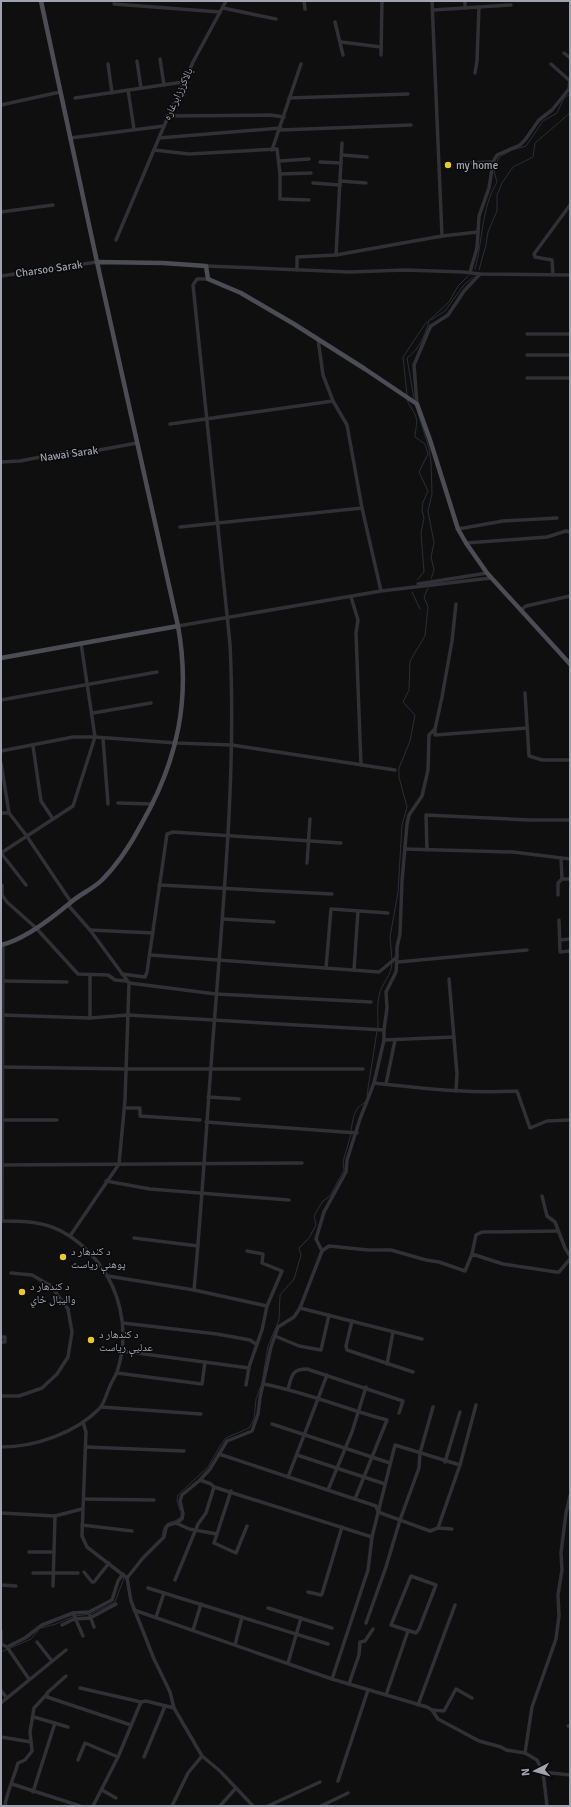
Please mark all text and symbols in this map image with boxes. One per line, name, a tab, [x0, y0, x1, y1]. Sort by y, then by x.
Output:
street label: بالاکرززابرغاره	[160, 66, 196, 122]
place label: my home	[456, 159, 498, 172]
marker: my home	[443, 160, 453, 170]
street label: Charsoo Sarak	[15, 258, 84, 280]
street label: Nawai Sarak	[39, 443, 99, 465]
place label: د کندهار د پوهنې رياست	[71, 1245, 126, 1274]
marker: د کندهار د پوهنې رياست	[58, 1252, 68, 1262]
place label: د کندهار د واليبال ځاي	[30, 1280, 76, 1307]
marker: د کندهار د واليبال ځاي	[17, 1287, 27, 1297]
place label: د کندهار د عدلیې رياست	[99, 1328, 154, 1357]
marker: د کندهار د عدلیې رياست	[86, 1335, 96, 1345]
north arrow	[515, 1751, 555, 1791]
text: N	[519, 1768, 532, 1776]

